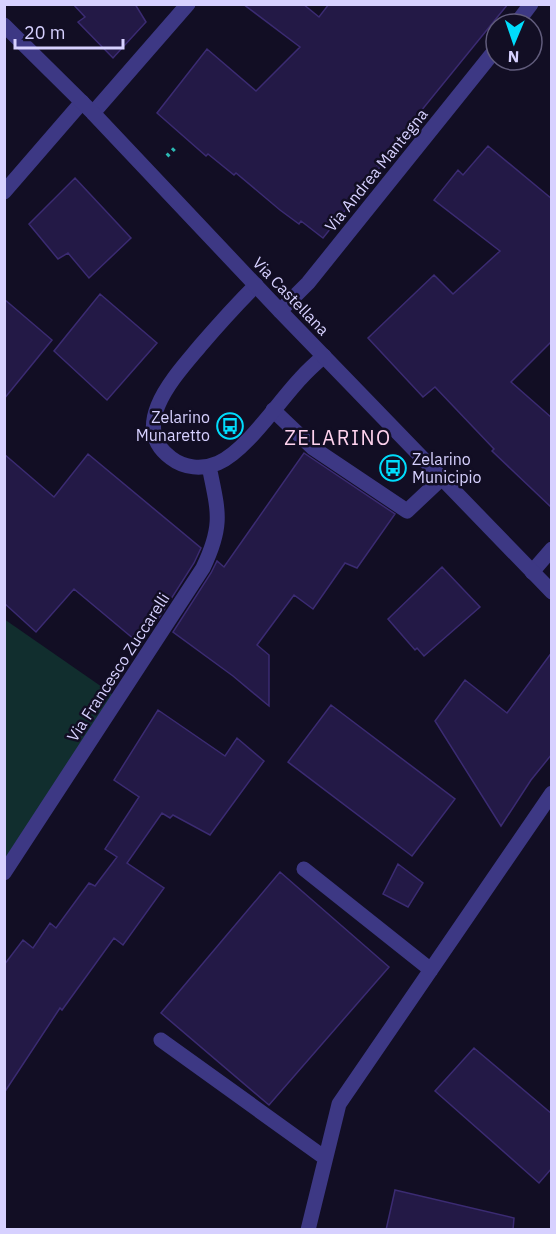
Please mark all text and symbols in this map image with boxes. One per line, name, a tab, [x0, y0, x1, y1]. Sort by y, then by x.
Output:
scale bar	[15, 12, 123, 50]
north arrow	[484, 12, 544, 72]
text: 20 m	[24, 21, 66, 44]
text: N	[507, 47, 520, 67]
street label: Via Andrea Mantegna	[320, 104, 432, 236]
street label: Via Castellana	[249, 253, 334, 340]
place label: Zelarino Munaretto	[136, 407, 210, 445]
bus stop icon: Zelarino Munaretto	[215, 411, 245, 441]
district label: ZELARINO	[284, 424, 392, 451]
place label: Zelarino Municipio	[412, 449, 481, 487]
bus stop icon: Zelarino Municipio	[378, 453, 408, 483]
street label: Via Francesco Zuccarelli	[62, 589, 174, 745]

